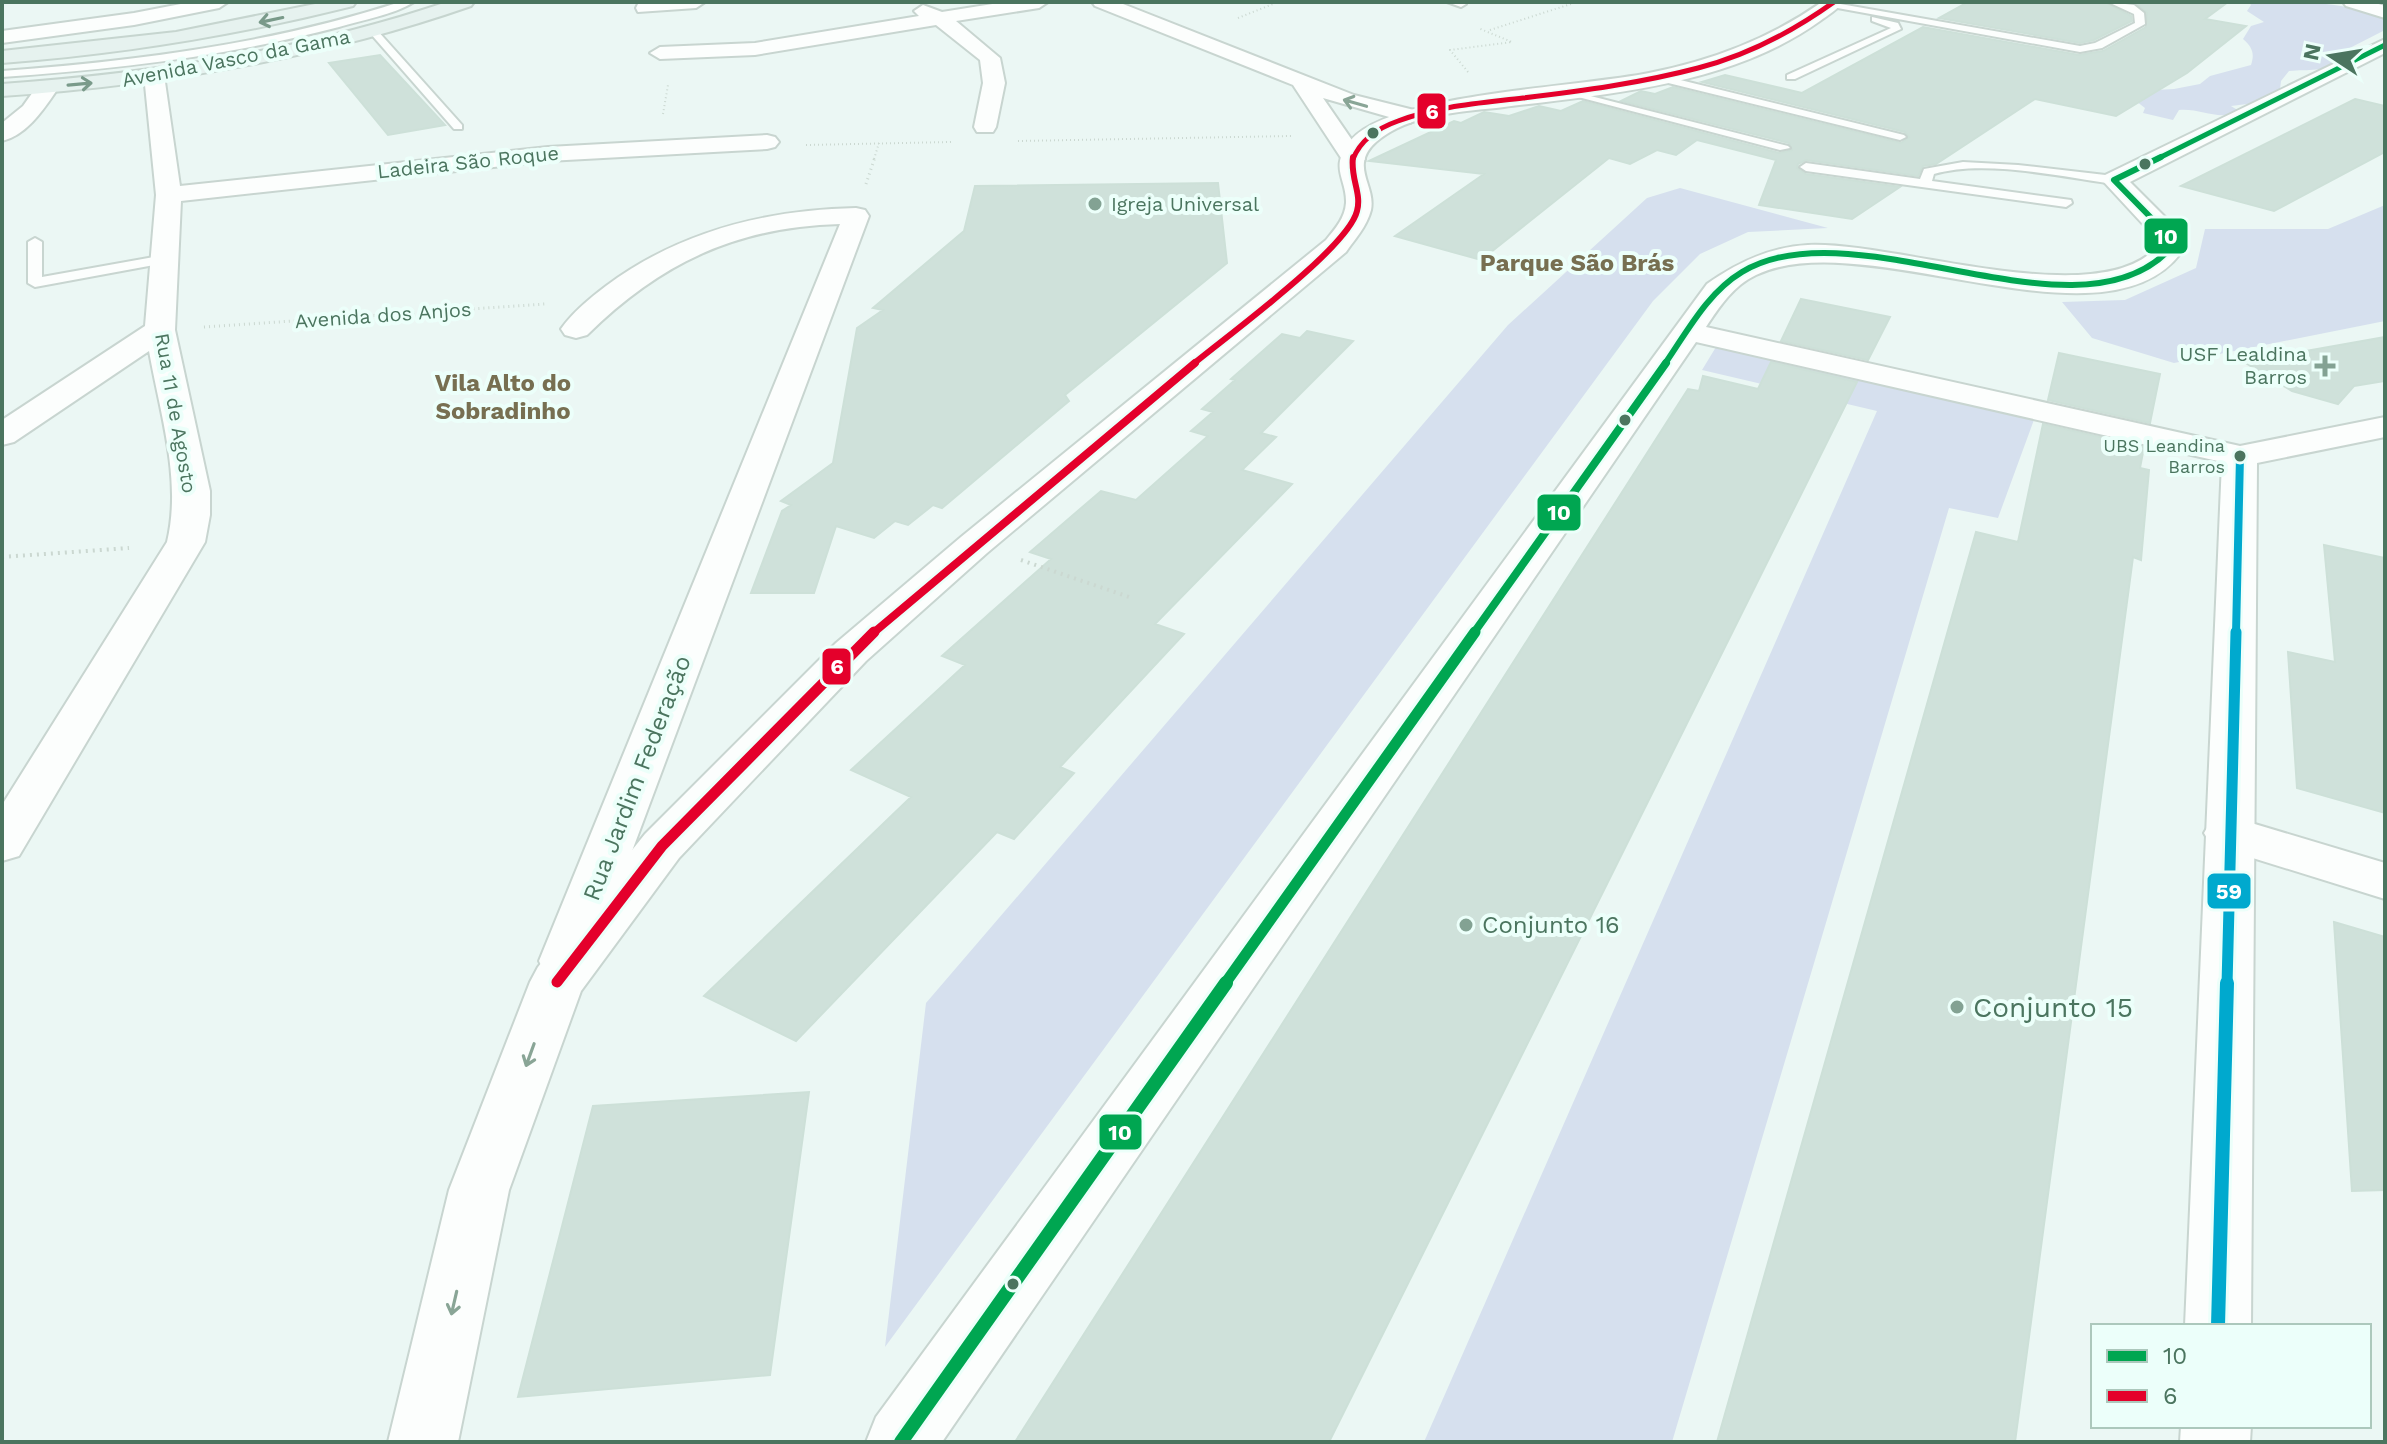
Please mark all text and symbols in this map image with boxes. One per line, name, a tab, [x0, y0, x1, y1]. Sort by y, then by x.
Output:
one-way arrow	[259, 13, 285, 28]
north arrow	[2291, 16, 2371, 96]
street label: Avenida Vasco da Gama	[120, 24, 352, 92]
text: N	[2298, 41, 2326, 63]
one-way arrow	[66, 77, 93, 92]
line badge: 6	[1416, 92, 1447, 130]
one-way arrow	[1342, 95, 1368, 110]
text: 6	[1425, 99, 1439, 124]
unlabelled marker	[1365, 125, 1381, 141]
street label: Ladeira São Roque	[376, 141, 560, 183]
unlabelled marker	[2137, 156, 2153, 172]
place label: Igreja Universal	[1111, 192, 1259, 216]
marker: Igreja Universal	[1086, 195, 1104, 213]
line badge: 10	[2143, 217, 2189, 255]
text: 10	[2154, 224, 2178, 249]
district label: Parque São Brás	[1480, 249, 1674, 277]
street label: Avenida dos Anjos	[294, 297, 472, 333]
street label: Rua 11 de Agosto	[150, 331, 202, 495]
place label: USF Lealdina Barros	[2179, 342, 2307, 389]
marker: USF Lealdina Barros	[2314, 355, 2336, 377]
district label: Vila Alto do Sobradinho	[435, 369, 571, 425]
unlabelled marker	[1617, 412, 1633, 428]
place label: UBS Leandina Barros	[2103, 435, 2225, 477]
marker: UBS Leandina Barros	[2232, 448, 2248, 464]
line badge: 10	[1536, 493, 1582, 532]
text: 10	[1547, 500, 1571, 525]
line badge: 6	[821, 647, 852, 686]
street label: Rua Jardim Federação	[577, 651, 697, 905]
text: 6	[830, 654, 844, 679]
line badge: 59	[2206, 872, 2252, 910]
text: 59	[2216, 879, 2242, 904]
place label: Conjunto 16	[1482, 911, 1620, 939]
marker: Conjunto 16	[1457, 916, 1475, 934]
place label: Conjunto 15	[1973, 991, 2133, 1024]
marker: Conjunto 15	[1948, 998, 1966, 1016]
one-way arrow	[522, 1042, 536, 1067]
line badge: 10	[1098, 1113, 1143, 1151]
text: 10	[1108, 1120, 1132, 1145]
unlabelled marker	[1005, 1276, 1021, 1292]
one-way arrow	[446, 1289, 461, 1315]
legend	[2091, 1324, 2371, 1428]
text: 10	[2163, 1342, 2187, 1370]
text: 6	[2163, 1382, 2178, 1410]

